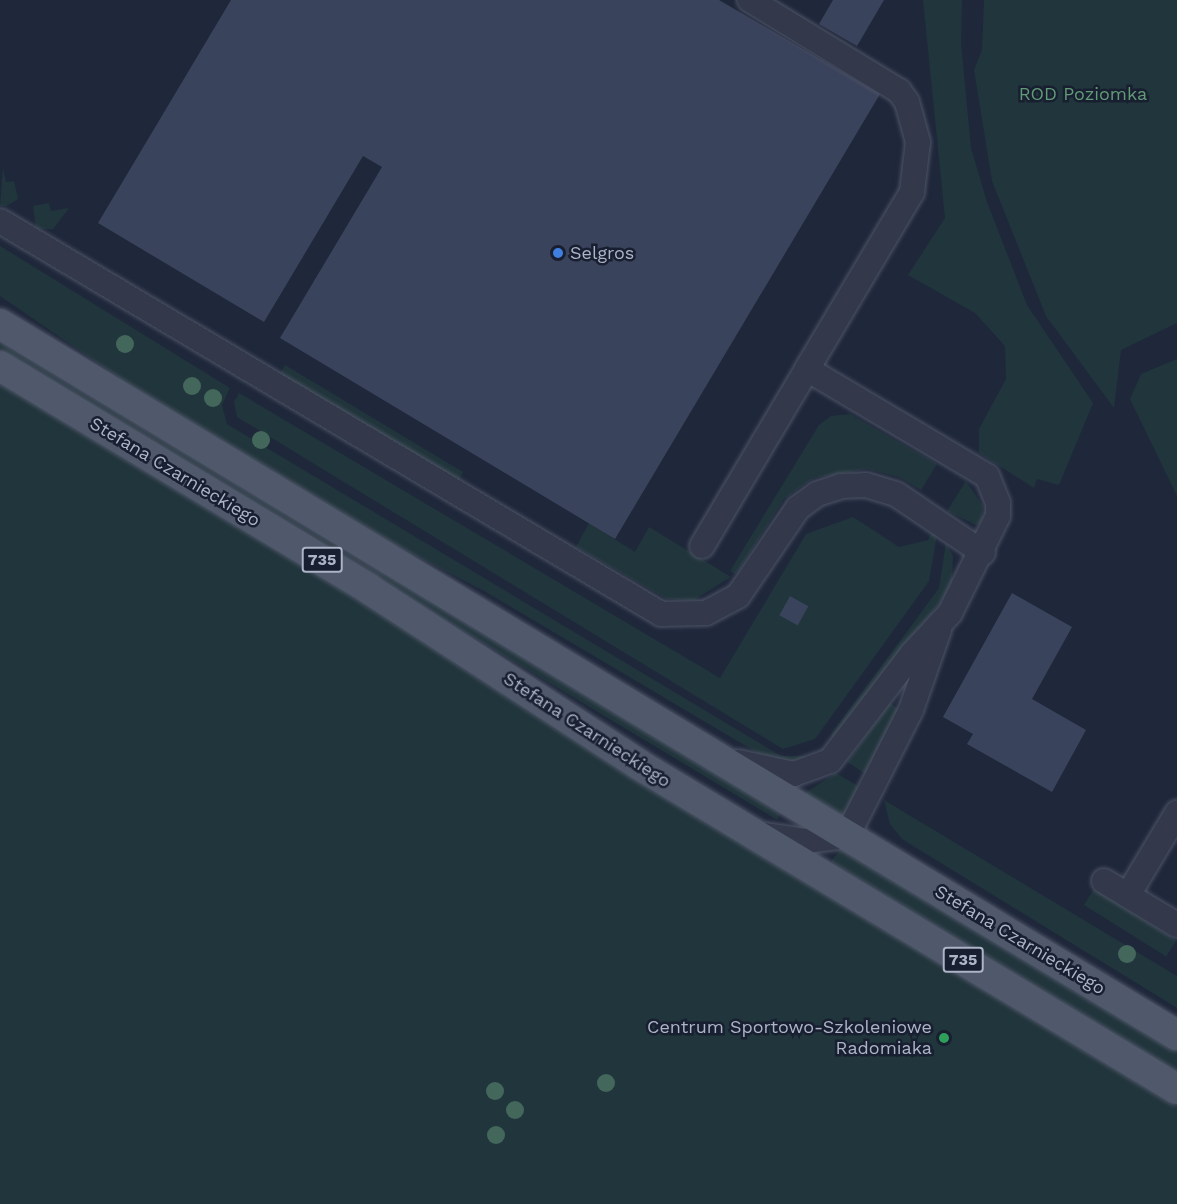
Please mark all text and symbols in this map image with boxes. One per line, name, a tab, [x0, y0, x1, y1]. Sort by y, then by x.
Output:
park label: ROD Poziomka	[1019, 83, 1147, 105]
place label: Selgros	[570, 242, 634, 264]
marker: Selgros	[551, 246, 565, 260]
street label: Stefana Czarnieckiego	[86, 412, 264, 532]
road number: 735	[301, 547, 343, 573]
street label: Stefana Czarnieckiego	[499, 668, 675, 792]
street label: Stefana Czarnieckiego	[931, 880, 1109, 1000]
road number: 735	[942, 947, 984, 973]
place label: Centrum Sportowo-Szkoleniowe Radomiaka	[647, 1017, 932, 1060]
marker: Centrum Sportowo-Szkoleniowe Radomiaka	[937, 1031, 951, 1045]

